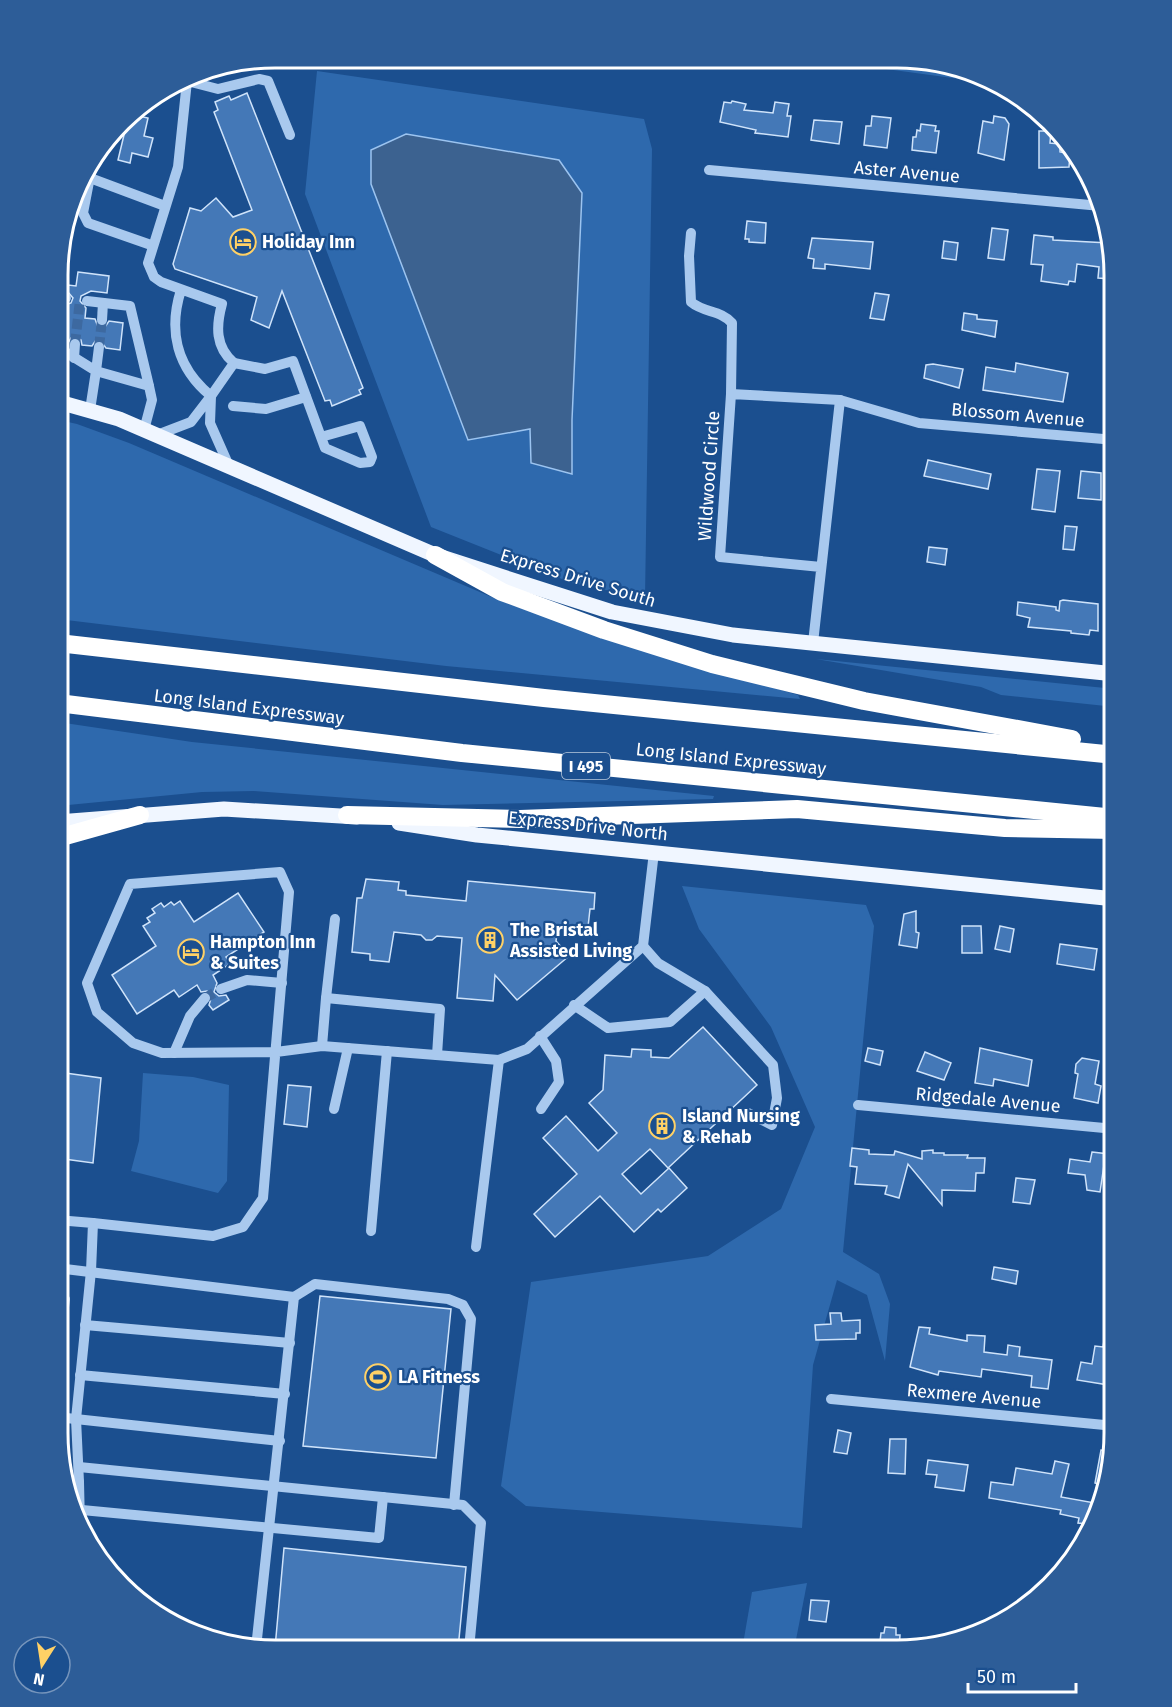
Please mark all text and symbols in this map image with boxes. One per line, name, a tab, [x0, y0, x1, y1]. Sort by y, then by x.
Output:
street label: Aster Avenue	[853, 156, 961, 188]
hotel icon: Holiday Inn	[228, 227, 258, 257]
place label: Holiday Inn	[262, 231, 355, 253]
street label: Blossom Avenue	[950, 398, 1086, 432]
street label: Wildwood Circle	[693, 410, 725, 542]
street label: Express Drive South	[498, 544, 658, 612]
street label: Long Island Expressway	[153, 684, 345, 730]
street label: Long Island Expressway	[635, 738, 827, 780]
road number: I 495	[562, 753, 610, 779]
street label: Express Drive North	[507, 807, 669, 845]
place label: The Bristal Assisted Living	[509, 919, 632, 962]
building icon: The Bristal Assisted Living	[475, 925, 505, 955]
place label: Hampton Inn & Suites	[210, 931, 316, 974]
hotel icon: Hampton Inn & Suites	[176, 937, 206, 967]
street label: Ridgedale Avenue	[915, 1083, 1061, 1117]
place label: Island Nursing & Rehab	[682, 1105, 800, 1148]
building icon: Island Nursing & Rehab	[647, 1111, 677, 1141]
sports icon: LA Fitness	[363, 1362, 393, 1392]
place label: LA Fitness	[398, 1366, 480, 1388]
street label: Rexmere Avenue	[906, 1379, 1042, 1413]
north arrow	[12, 1635, 72, 1695]
scale bar	[968, 1656, 1076, 1694]
text: 50 m	[977, 1666, 1016, 1688]
text: N	[32, 1669, 46, 1690]

